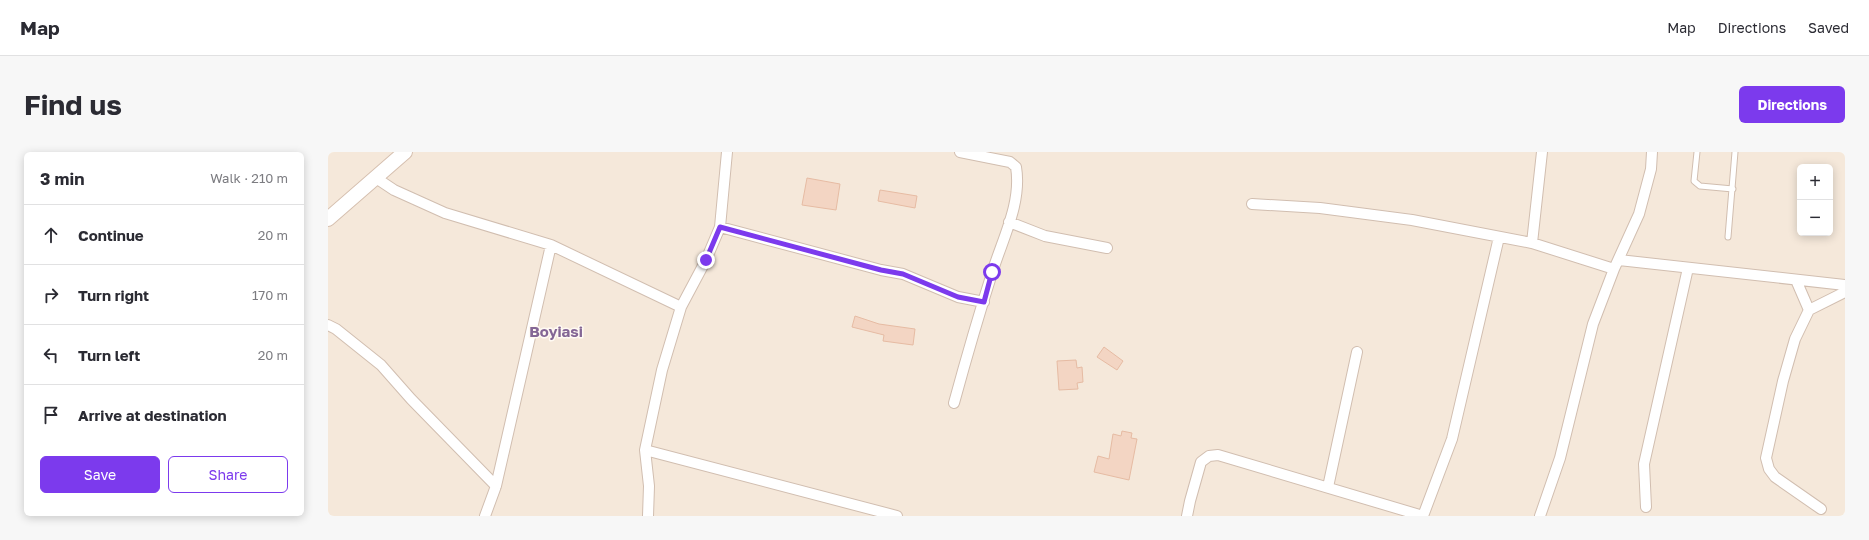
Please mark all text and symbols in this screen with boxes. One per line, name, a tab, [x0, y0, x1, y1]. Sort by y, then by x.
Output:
text: Map	[20, 16, 60, 39]
text: Map	[1667, 19, 1696, 36]
text: Directions	[1718, 19, 1786, 36]
text: Saved	[1808, 19, 1849, 36]
button: Directions	[1739, 86, 1845, 123]
text: Find us	[24, 88, 122, 121]
map controls	[1797, 164, 1833, 236]
button: +	[1797, 164, 1833, 200]
text: 3 min	[40, 168, 84, 189]
text: Walk · 210 m	[210, 170, 288, 186]
button: −	[1797, 200, 1833, 236]
icon: ahead	[40, 224, 62, 246]
text: Continue	[78, 226, 144, 244]
text: 20 m	[258, 227, 288, 243]
route end	[697, 251, 715, 269]
route start	[983, 263, 1001, 281]
icon: right	[40, 284, 62, 306]
text: Turn right	[78, 286, 149, 304]
text: 170 m	[252, 287, 288, 303]
district label: Boyiasi	[529, 322, 583, 340]
icon: left	[40, 344, 62, 366]
text: Turn left	[78, 346, 140, 364]
text: 20 m	[258, 347, 288, 363]
icon: arrive	[40, 404, 62, 426]
text: Arrive at destination	[78, 406, 227, 424]
button: Save	[40, 456, 160, 493]
button: Share	[168, 456, 288, 493]

